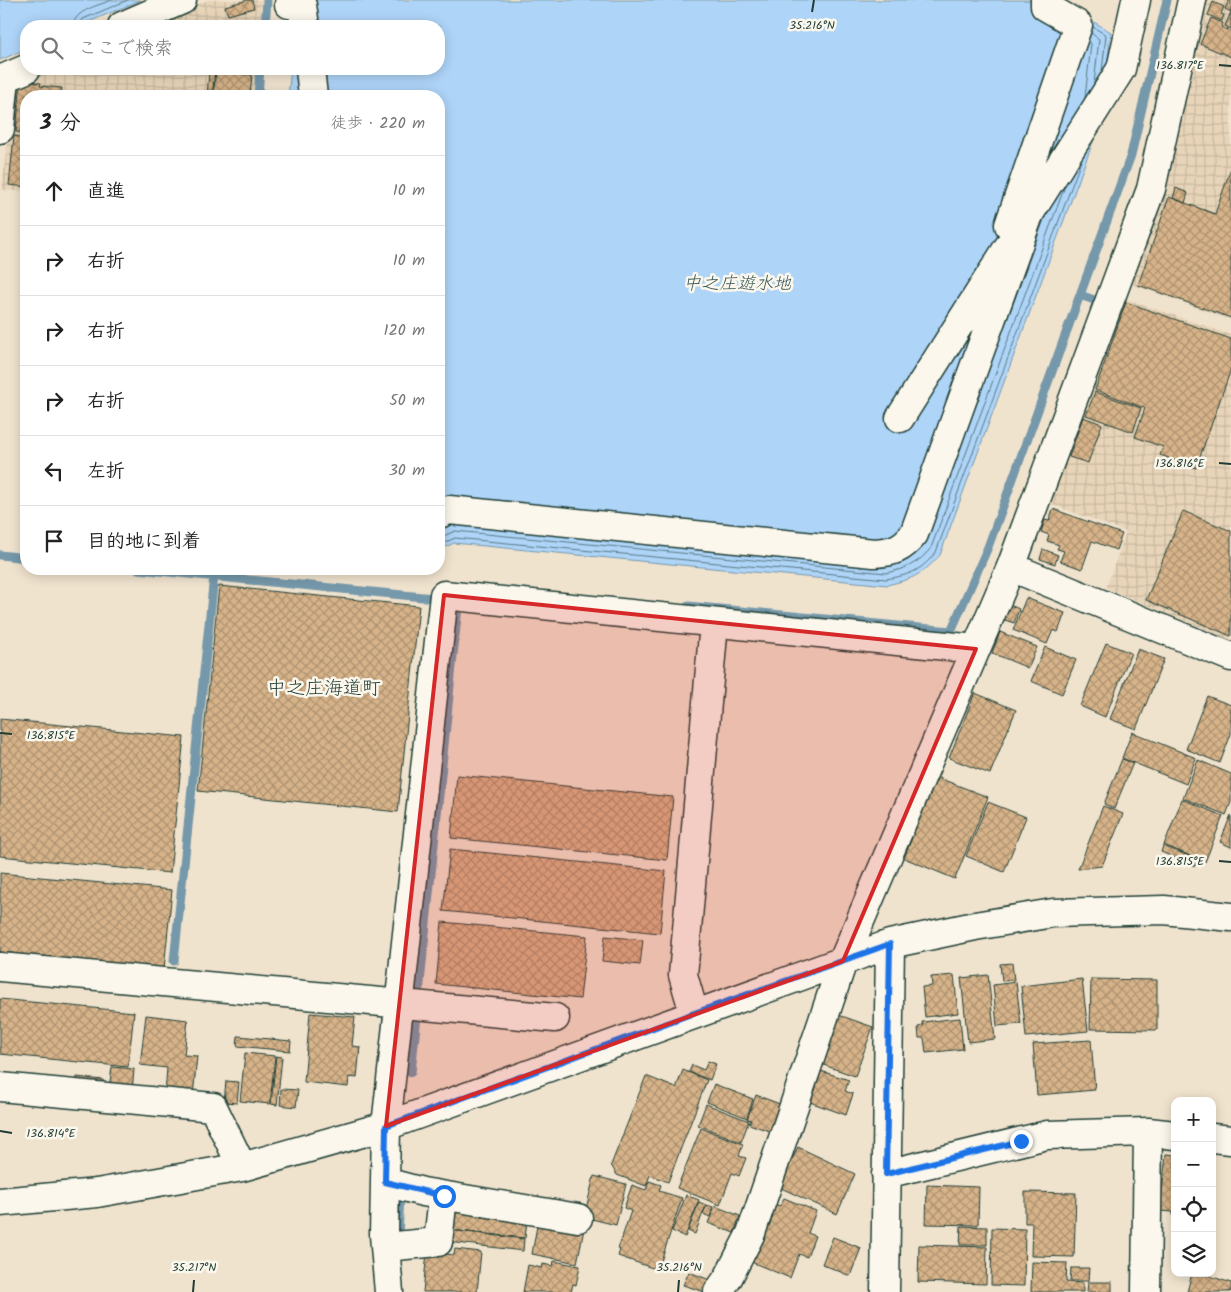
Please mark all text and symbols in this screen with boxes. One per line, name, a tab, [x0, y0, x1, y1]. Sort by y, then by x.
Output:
text: 35.216°N	[789, 16, 835, 35]
search box	[20, 20, 445, 75]
icon: search	[38, 34, 66, 62]
text: ここで検索	[78, 34, 173, 64]
text: 136.817°E	[1156, 56, 1205, 75]
text: 3 分	[40, 107, 81, 140]
text: 徒歩 · 220 m	[331, 111, 425, 136]
icon: ahead	[40, 177, 68, 205]
text: 直進	[87, 177, 125, 207]
text: 10 m	[393, 178, 425, 203]
icon: right	[40, 247, 68, 275]
text: 右折	[87, 247, 125, 277]
text: 10 m	[393, 248, 425, 273]
water label: 中之庄遊水地	[683, 270, 792, 299]
icon: right	[40, 317, 68, 345]
text: 右折	[87, 317, 125, 347]
text: 120 m	[384, 318, 425, 343]
icon: right	[40, 387, 68, 415]
text: 右折	[87, 387, 125, 417]
text: 50 m	[389, 388, 425, 413]
text: 136.816°E	[1156, 454, 1205, 473]
icon: left	[40, 457, 68, 485]
text: 左折	[87, 457, 125, 487]
text: 30 m	[389, 458, 425, 483]
icon: arrive	[40, 527, 68, 555]
text: 目的地に到着	[87, 527, 201, 557]
district label: 中之庄海道町	[267, 674, 381, 704]
text: 136.815°E	[27, 726, 76, 745]
text: 136.815°E	[1156, 852, 1205, 871]
map controls	[1171, 1097, 1216, 1277]
button: +	[1171, 1097, 1216, 1142]
text: 136.814°E	[27, 1124, 76, 1143]
route end	[1010, 1130, 1033, 1153]
button: −	[1171, 1142, 1216, 1187]
route start	[433, 1185, 456, 1208]
button: locate	[1171, 1187, 1216, 1232]
button: layers	[1171, 1232, 1216, 1277]
text: 35.217°N	[172, 1258, 216, 1277]
text: 35.216°N	[656, 1258, 702, 1277]

